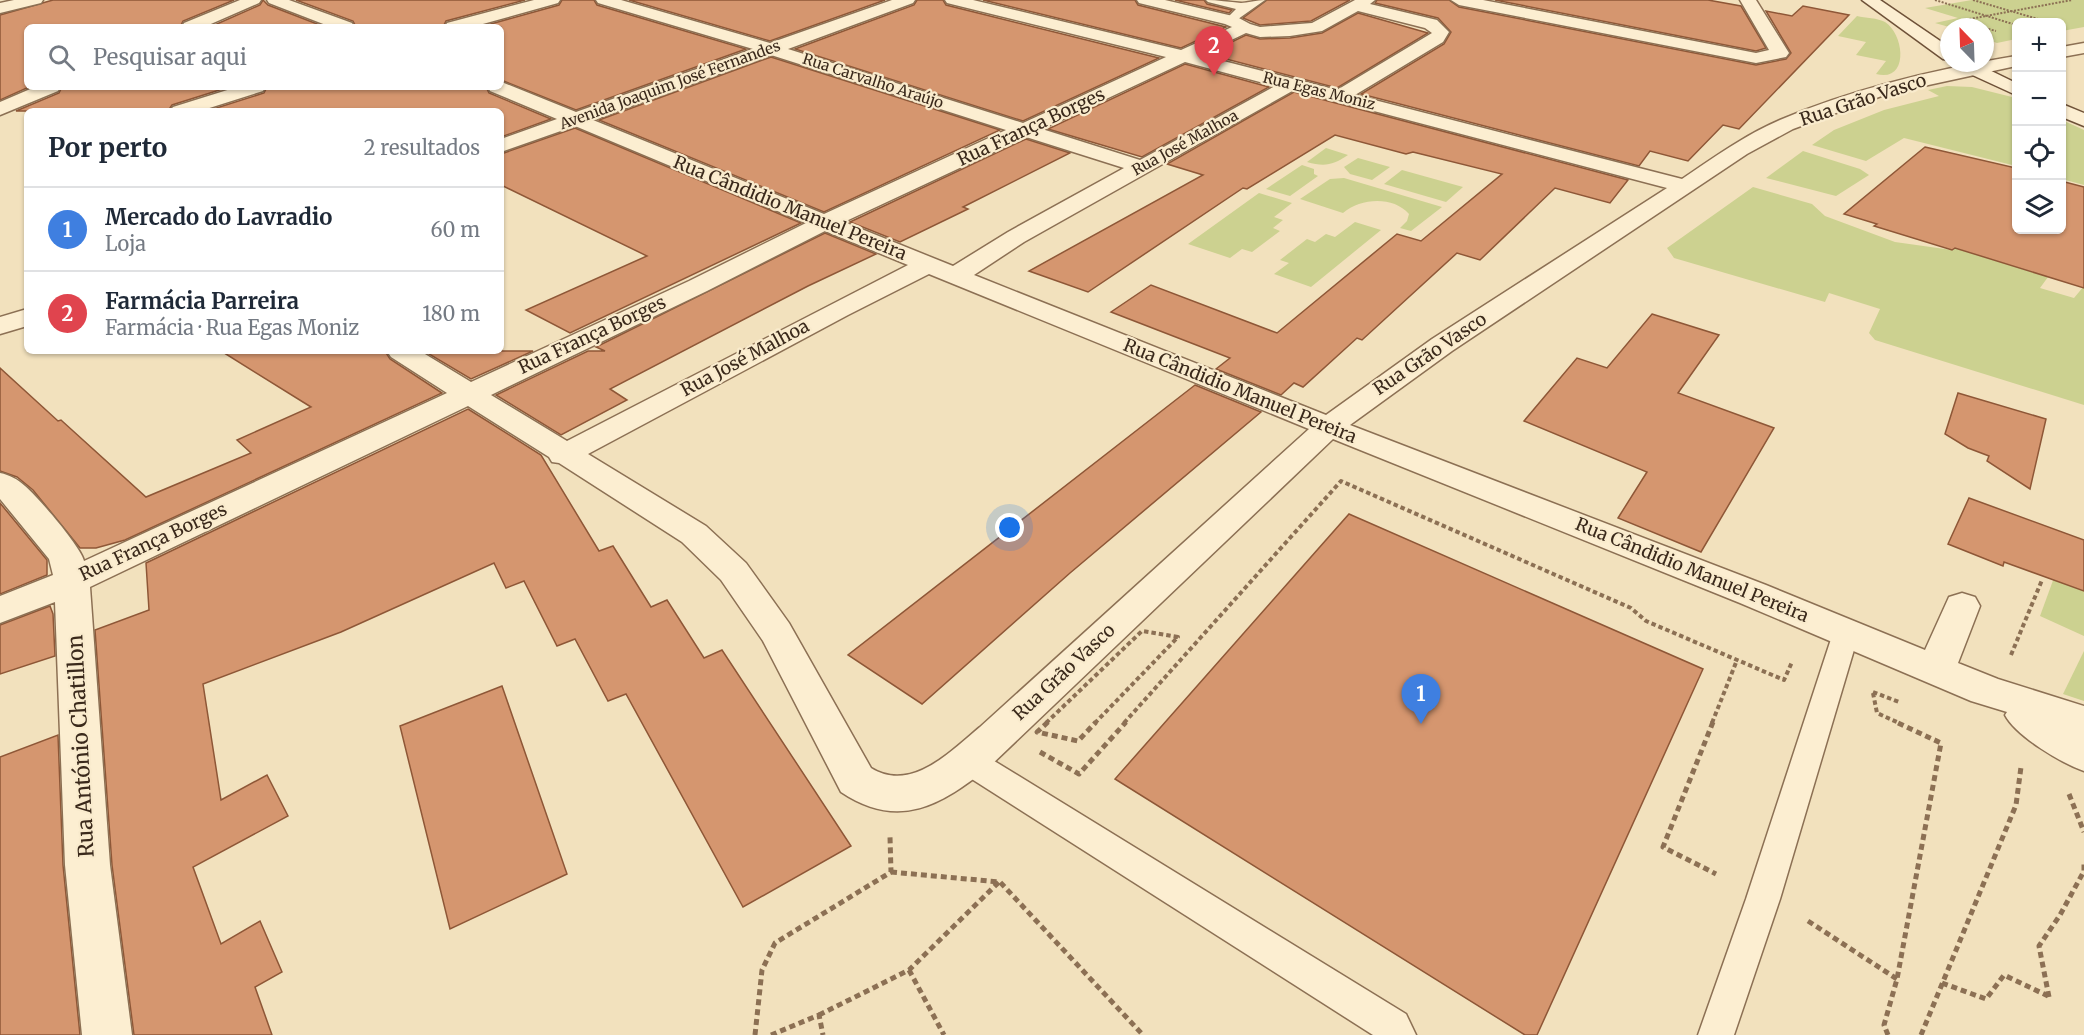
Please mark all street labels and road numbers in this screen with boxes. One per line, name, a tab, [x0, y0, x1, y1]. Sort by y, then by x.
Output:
street label: Avenida Joaquim José Fernandes	[556, 36, 783, 134]
street label: Rua Carvalho Araújo	[800, 49, 946, 112]
street label: Rua Egas Moniz	[1261, 67, 1377, 114]
street label: Rua Grão Vasco	[1797, 68, 1929, 131]
street label: Rua França Borges	[953, 82, 1108, 171]
street label: Rua José Malhoa	[1128, 106, 1241, 180]
street label: Rua Cândidio Manuel Pereira	[670, 150, 910, 265]
street label: Rua França Borges	[514, 290, 669, 379]
street label: Rua Grão Vasco	[1369, 307, 1491, 400]
street label: Rua José Malhoa	[677, 314, 813, 401]
street label: Rua Cândidio Manuel Pereira	[1120, 333, 1360, 448]
street label: Rua França Borges	[75, 497, 230, 586]
street label: Rua Cândidio Manuel Pereira	[1572, 512, 1812, 627]
street label: Rua Grão Vasco	[1008, 618, 1120, 725]
street label: Rua António Chatillon	[61, 634, 100, 858]

